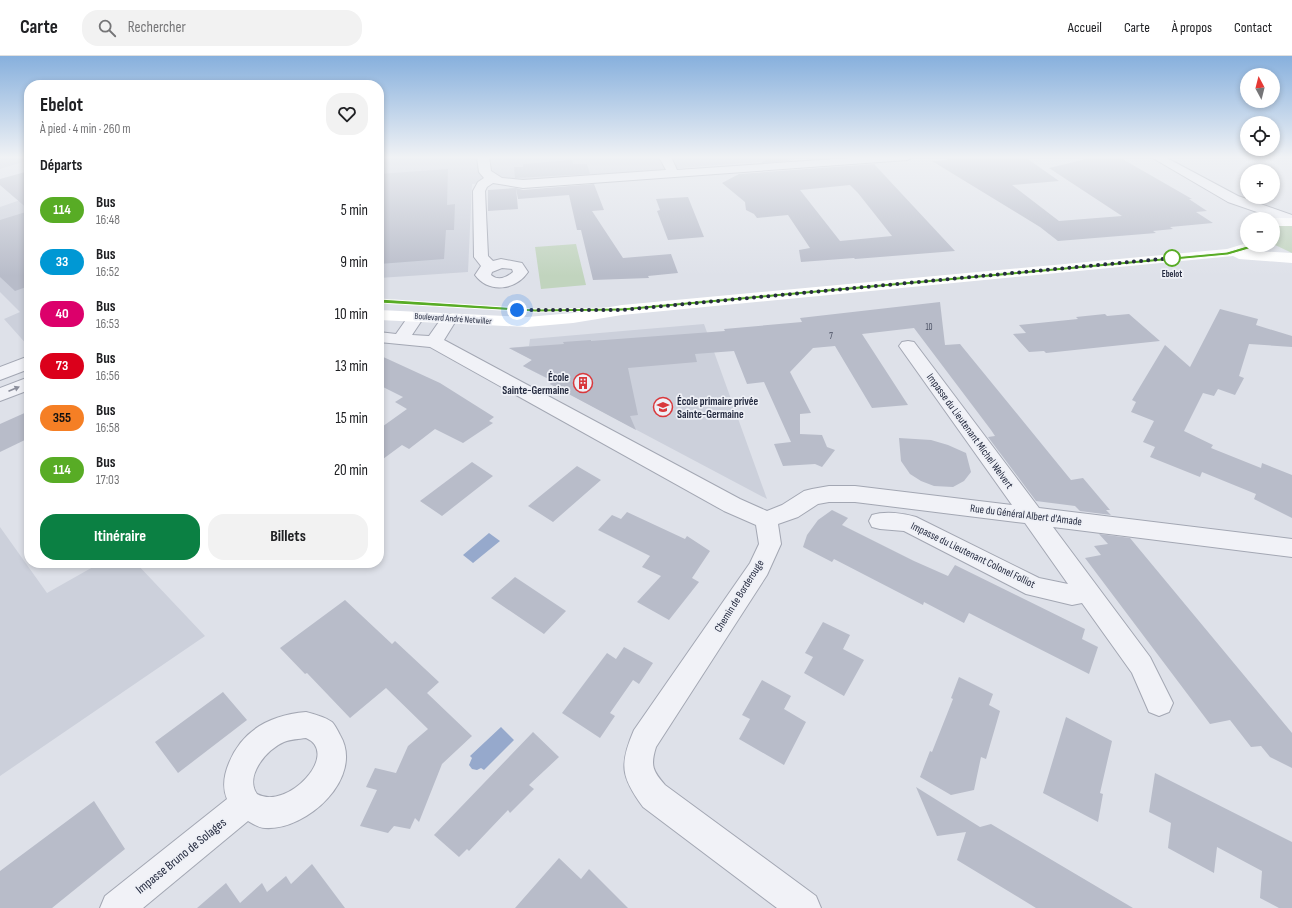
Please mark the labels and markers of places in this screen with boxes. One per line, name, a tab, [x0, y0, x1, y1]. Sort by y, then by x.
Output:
marker: Ebelot	[1163, 249, 1181, 267]
place label: Ebelot	[1162, 269, 1182, 280]
place label: École Sainte-Germaine	[502, 371, 569, 397]
building icon: École Sainte-Germaine	[572, 372, 594, 394]
place label: École primaire privée Sainte-Germaine	[677, 395, 758, 421]
school or university icon: École primaire privée Sainte-Germaine	[652, 396, 674, 418]

